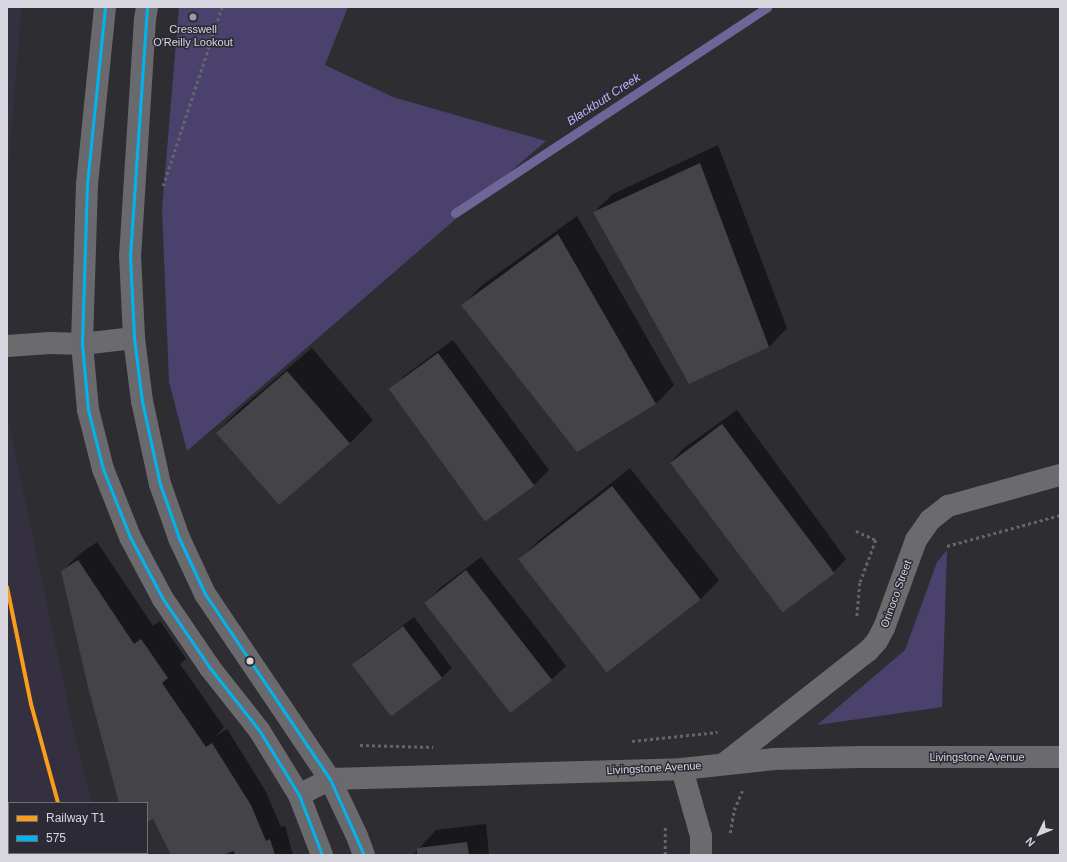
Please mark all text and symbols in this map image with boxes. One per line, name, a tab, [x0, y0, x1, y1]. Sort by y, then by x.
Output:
marker: Cresswell O'Reilly Lookout	[188, 12, 198, 22]
place label: Cresswell O'Reilly Lookout	[153, 23, 233, 49]
water label: Blackbutt Creek	[565, 71, 643, 129]
street label: Orinoco Street	[878, 558, 914, 630]
unlabelled marker	[245, 656, 255, 666]
street label: Livingstone Avenue	[929, 750, 1025, 764]
street label: Livingstone Avenue	[606, 759, 702, 777]
legend	[8, 802, 148, 854]
text: Railway T1	[46, 811, 105, 825]
north arrow	[1019, 814, 1059, 854]
text: 575	[46, 831, 66, 845]
text: N	[1023, 835, 1037, 849]

